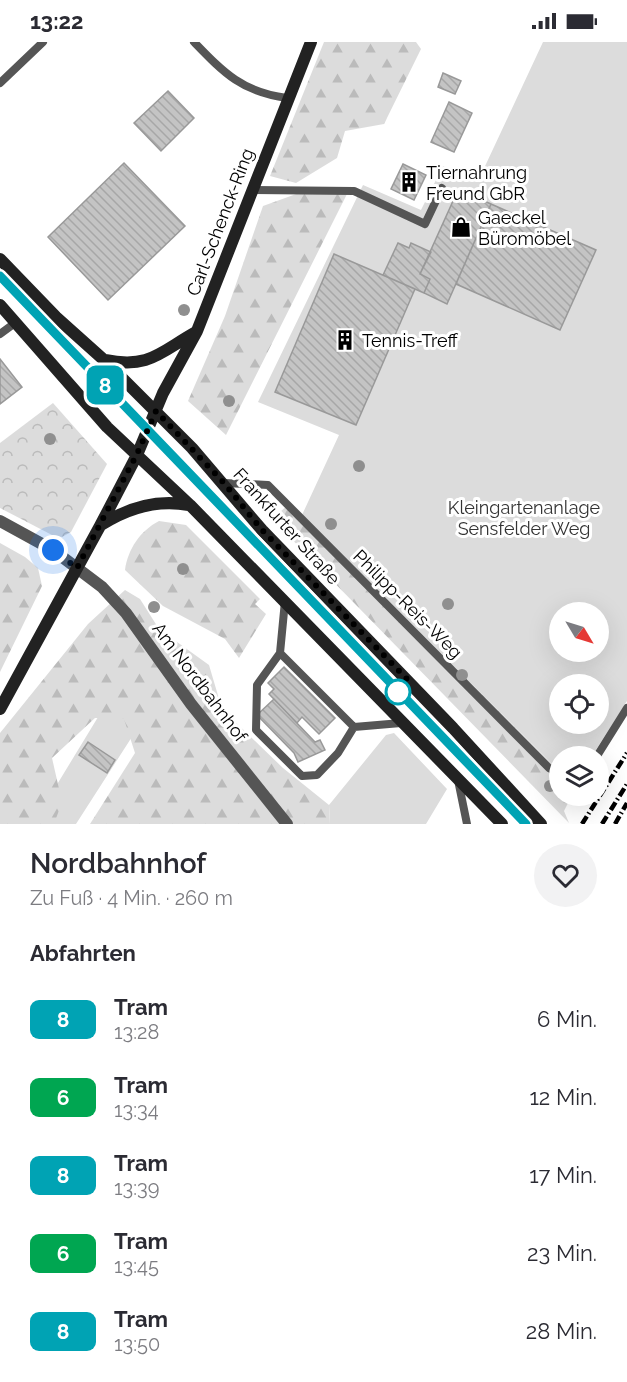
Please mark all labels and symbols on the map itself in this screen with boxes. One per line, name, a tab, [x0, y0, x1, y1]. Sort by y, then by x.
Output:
street label: Carl-Schenck-Ring	[182, 145, 258, 299]
place label: Tiernahrung Freund GbR	[426, 162, 527, 204]
building icon: Tiernahrung Freund GbR	[397, 170, 421, 194]
place label: Gaeckel Büromöbel	[478, 207, 571, 249]
shop icon: Gaeckel Büromöbel	[449, 215, 473, 239]
building icon: Tennis-Treff	[333, 328, 357, 352]
place label: Tennis-Treff	[362, 330, 458, 351]
line badge: 8	[86, 366, 124, 404]
street label: Frankfurter Straße	[229, 463, 345, 589]
park label: Kleingartenanlage Sensfelder Weg	[448, 497, 601, 539]
your location	[38, 535, 68, 565]
street label: Philipp-Reis-Weg	[349, 545, 467, 663]
north arrow	[549, 602, 609, 662]
street label: Am Nordbahnhof	[148, 618, 252, 747]
unlabelled marker	[385, 679, 411, 705]

